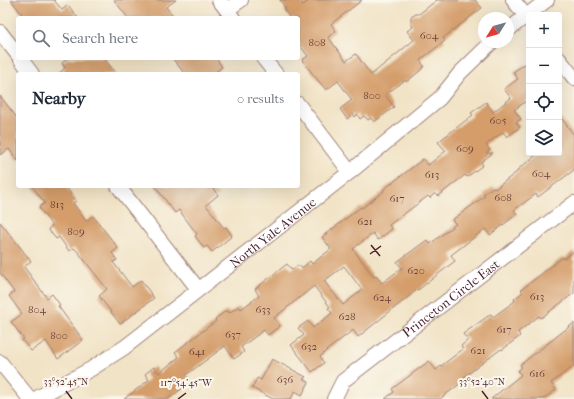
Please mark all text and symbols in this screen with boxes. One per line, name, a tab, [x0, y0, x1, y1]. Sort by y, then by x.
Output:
north arrow	[478, 12, 514, 48]
map controls	[526, 12, 562, 156]
button: +	[526, 12, 562, 48]
search box	[16, 16, 300, 60]
icon: search	[30, 27, 52, 49]
text: Search here	[62, 29, 138, 47]
house number: 604	[420, 29, 439, 42]
house number: 808	[308, 36, 326, 49]
button: −	[526, 48, 562, 84]
button: locate	[526, 84, 562, 120]
text: Nearby	[32, 88, 86, 108]
house number: 800	[363, 89, 381, 102]
text: 0 results	[237, 91, 284, 106]
house number: 605	[490, 114, 507, 127]
button: layers	[526, 120, 562, 156]
house number: 609	[456, 142, 474, 155]
house number: 604	[532, 167, 551, 180]
house number: 613	[425, 168, 439, 181]
house number: 608	[494, 191, 512, 204]
house number: 617	[389, 192, 405, 205]
street label: North Yale Avenue	[227, 194, 319, 271]
house number: 813	[50, 198, 64, 211]
house number: 621	[357, 215, 373, 228]
house number: 809	[67, 225, 85, 238]
street label: Princeton Circle East	[400, 256, 503, 340]
house number: 620	[407, 264, 425, 277]
house number: 613	[530, 290, 544, 303]
house number: 624	[373, 291, 392, 304]
house number: 804	[28, 303, 46, 316]
house number: 633	[256, 303, 270, 316]
house number: 628	[338, 310, 356, 323]
house number: 617	[496, 323, 512, 336]
house number: 637	[225, 328, 241, 341]
house number: 800	[50, 329, 68, 342]
house number: 632	[301, 340, 317, 353]
house number: 621	[470, 344, 486, 357]
house number: 641	[189, 345, 205, 358]
house number: 616	[529, 367, 545, 380]
house number: 636	[277, 373, 293, 386]
text: 33°52'45"N	[44, 376, 89, 388]
text: 33°52'40"N	[459, 376, 506, 388]
text: 117°54'45"W	[160, 377, 213, 389]

